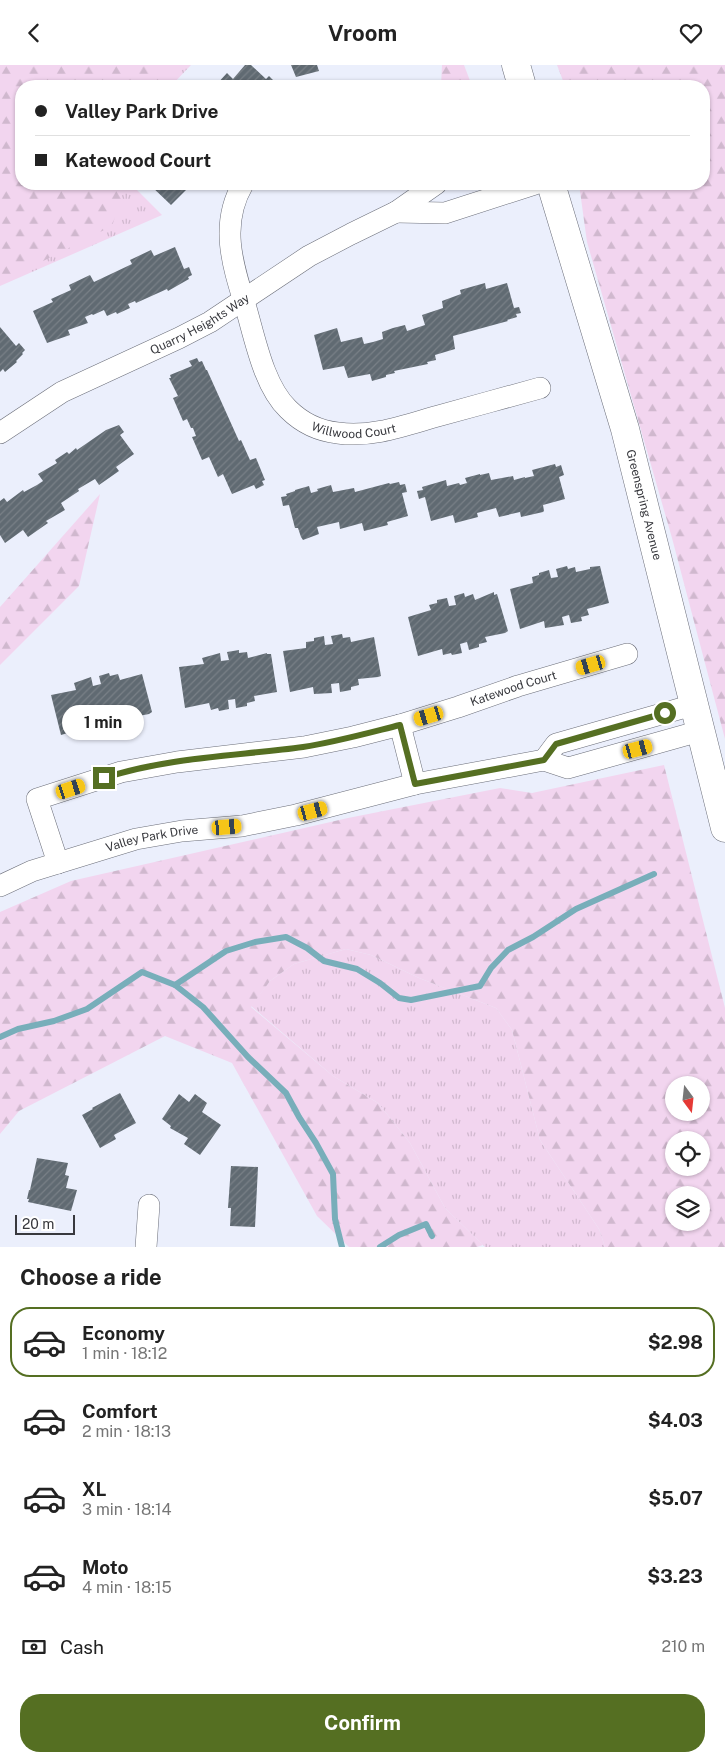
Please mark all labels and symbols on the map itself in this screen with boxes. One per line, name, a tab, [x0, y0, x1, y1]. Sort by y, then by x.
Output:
street label: Quarry Heights Way	[148, 290, 252, 357]
street label: Willwood Court	[309, 419, 398, 441]
street label: Greenspring Avenue	[623, 448, 665, 562]
car	[574, 654, 607, 676]
street label: Katewood Court	[468, 668, 558, 709]
route start	[654, 702, 676, 724]
car	[412, 704, 445, 728]
callout: 1 min	[63, 705, 145, 741]
car	[621, 738, 654, 760]
route end	[93, 767, 115, 789]
car	[54, 777, 87, 801]
car	[296, 800, 329, 822]
car	[211, 818, 242, 836]
street label: Valley Park Drive	[104, 823, 199, 855]
north arrow	[665, 1076, 710, 1121]
scale bar	[15, 1212, 75, 1235]

